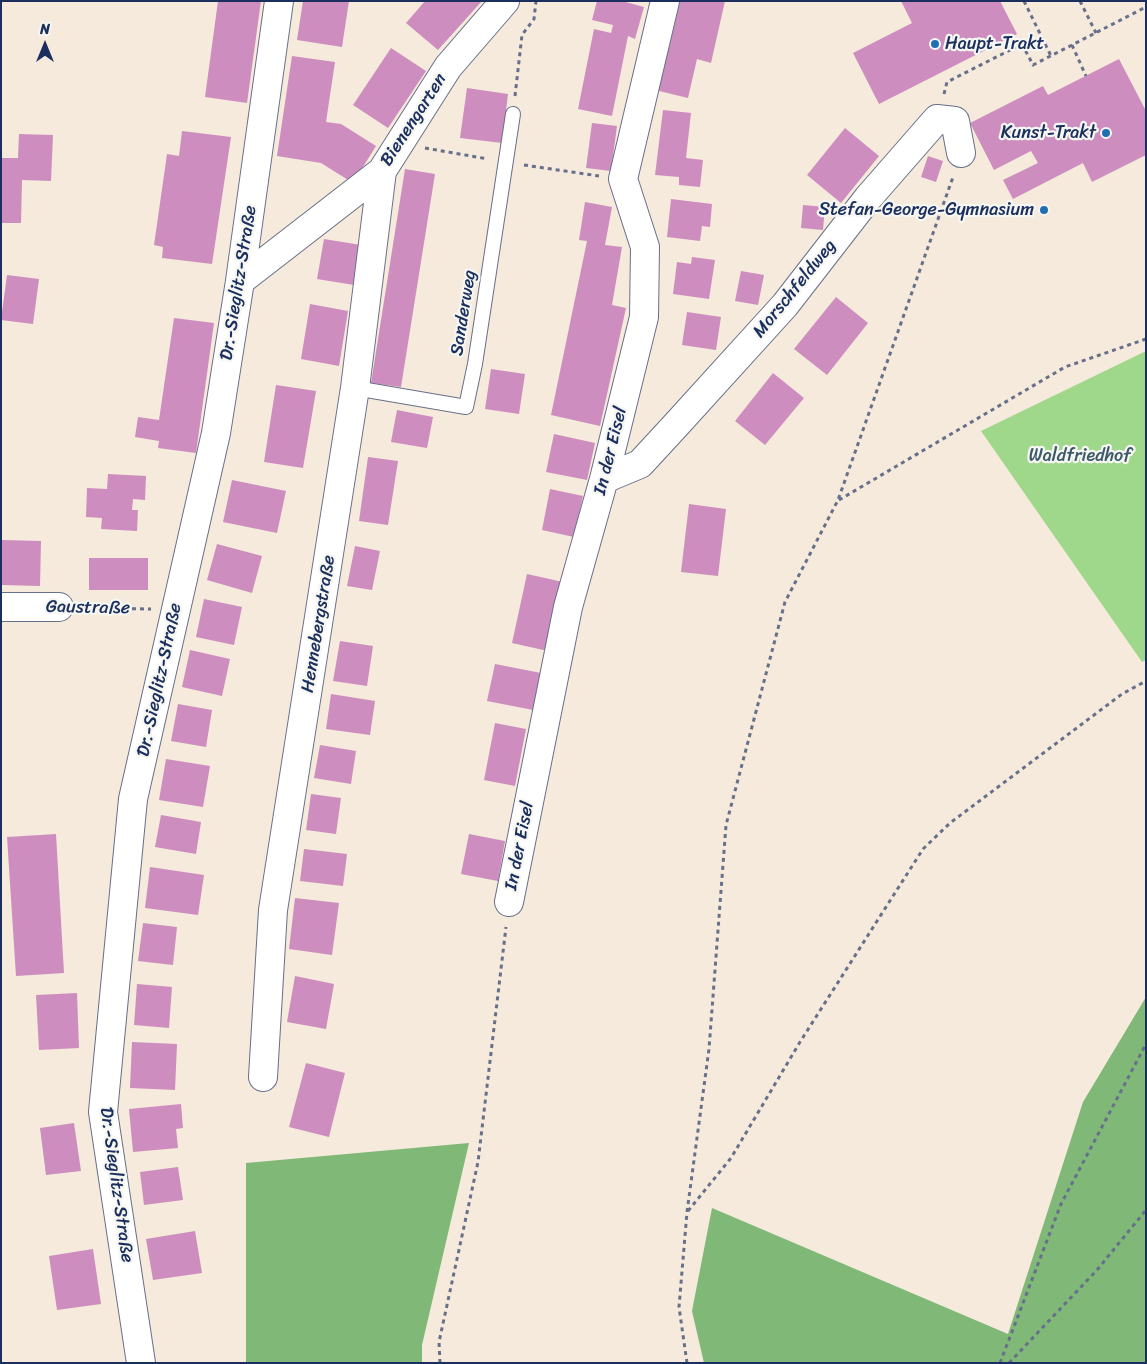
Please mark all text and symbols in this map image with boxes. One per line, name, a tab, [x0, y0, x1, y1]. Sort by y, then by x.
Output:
text: N	[40, 17, 50, 42]
north arrow	[20, 20, 70, 70]
place label: Haupt-Trakt	[945, 33, 1044, 55]
marker: Haupt-Trakt	[929, 38, 941, 50]
street label: Bienengarten	[376, 70, 452, 170]
place label: Kunst-Trakt	[1001, 122, 1096, 144]
marker: Kunst-Trakt	[1100, 127, 1112, 139]
place label: Stefan-George-Gymnasium	[819, 199, 1034, 221]
street label: Dr.-Sieglitz-Straße	[216, 204, 262, 362]
marker: Stefan-George-Gymnasium	[1038, 204, 1050, 216]
street label: Morschfeldweg	[749, 236, 841, 342]
street label: Sanderweg	[447, 269, 481, 357]
street label: In der Eisel	[590, 405, 632, 497]
park label: Waldfriedhof	[1029, 445, 1131, 467]
street label: Hennebergstraße	[297, 554, 341, 694]
street label: Gaustraße	[46, 596, 130, 620]
street label: Dr.-Sieglitz-Straße	[133, 601, 187, 759]
street label: In der Eisel	[501, 800, 539, 892]
street label: Dr.-Sieglitz-Straße	[94, 1106, 138, 1264]

